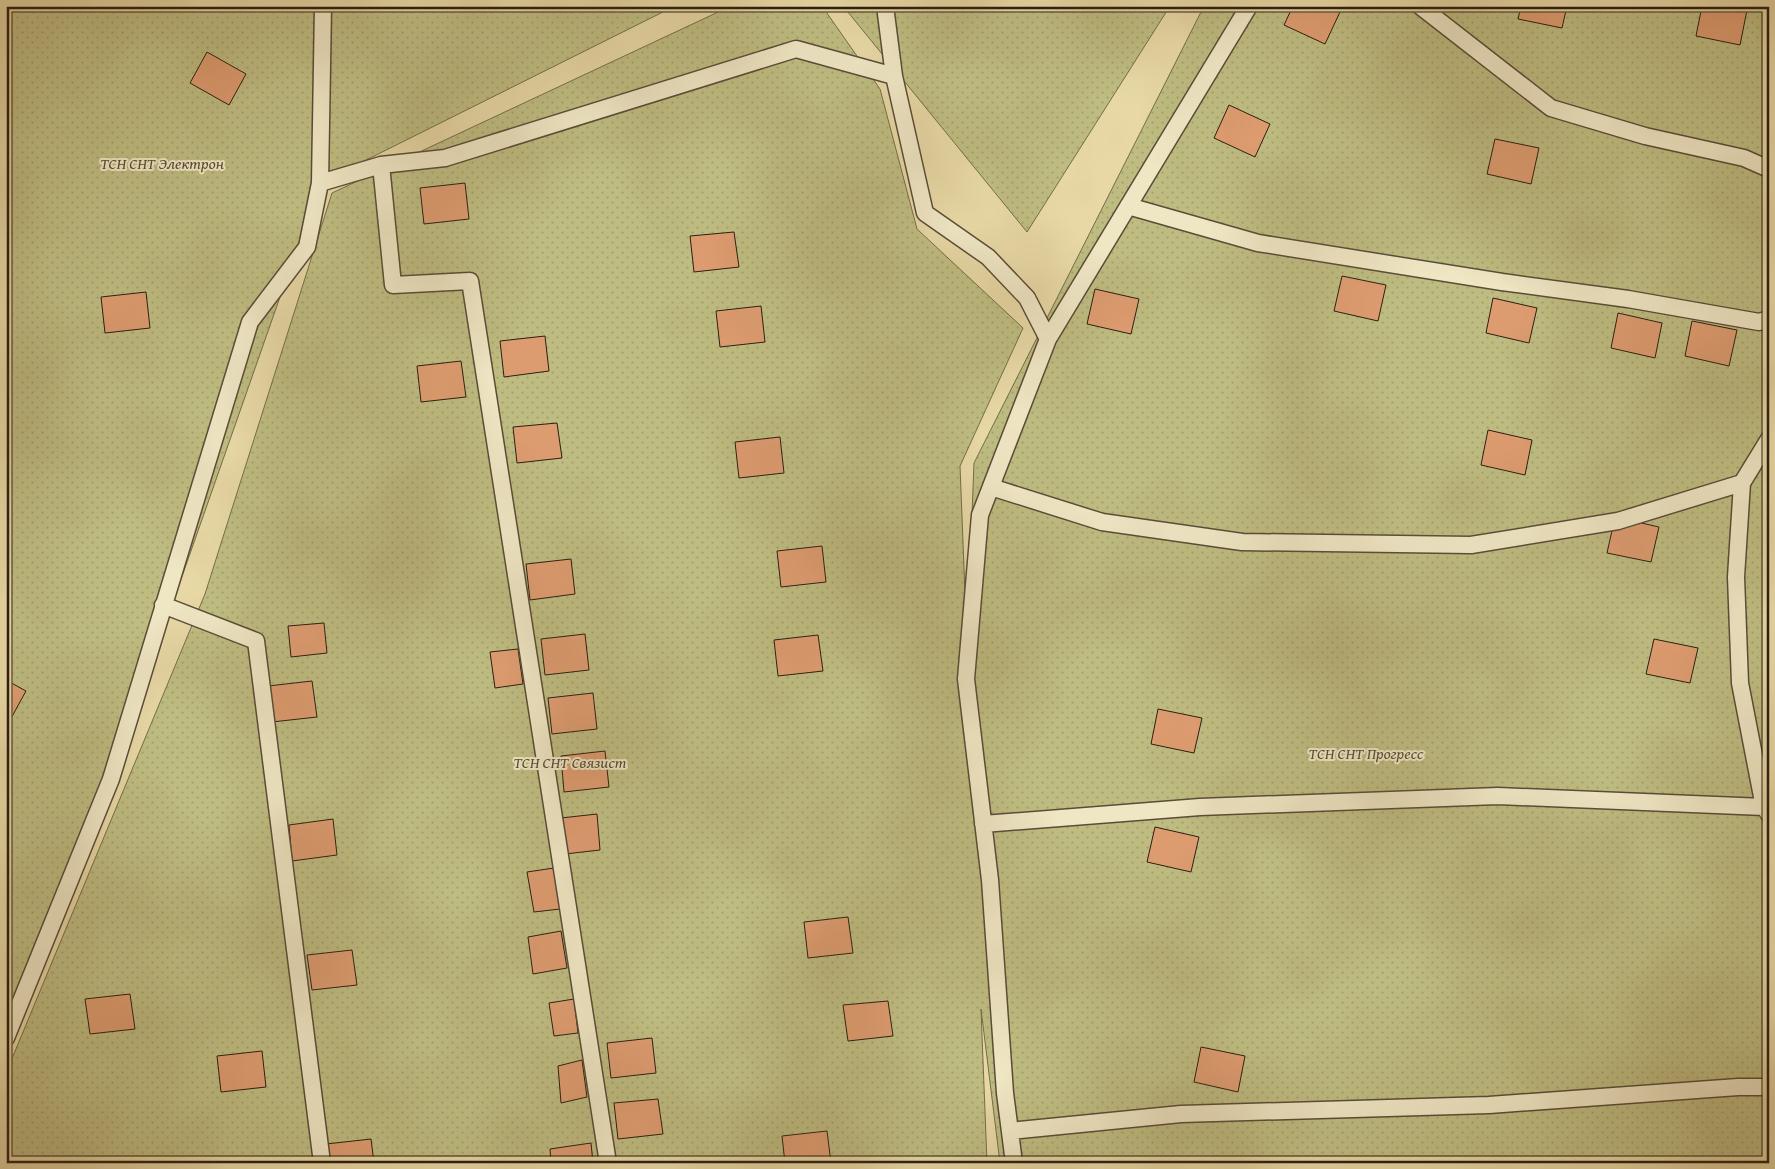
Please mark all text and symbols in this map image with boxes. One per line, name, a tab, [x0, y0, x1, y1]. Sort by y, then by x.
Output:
park label: ТСН СНТ Электрон	[100, 151, 224, 175]
park label: ТСН СНТ Прогресс	[1308, 741, 1424, 765]
park label: ТСН СНТ Связист	[513, 750, 627, 774]

